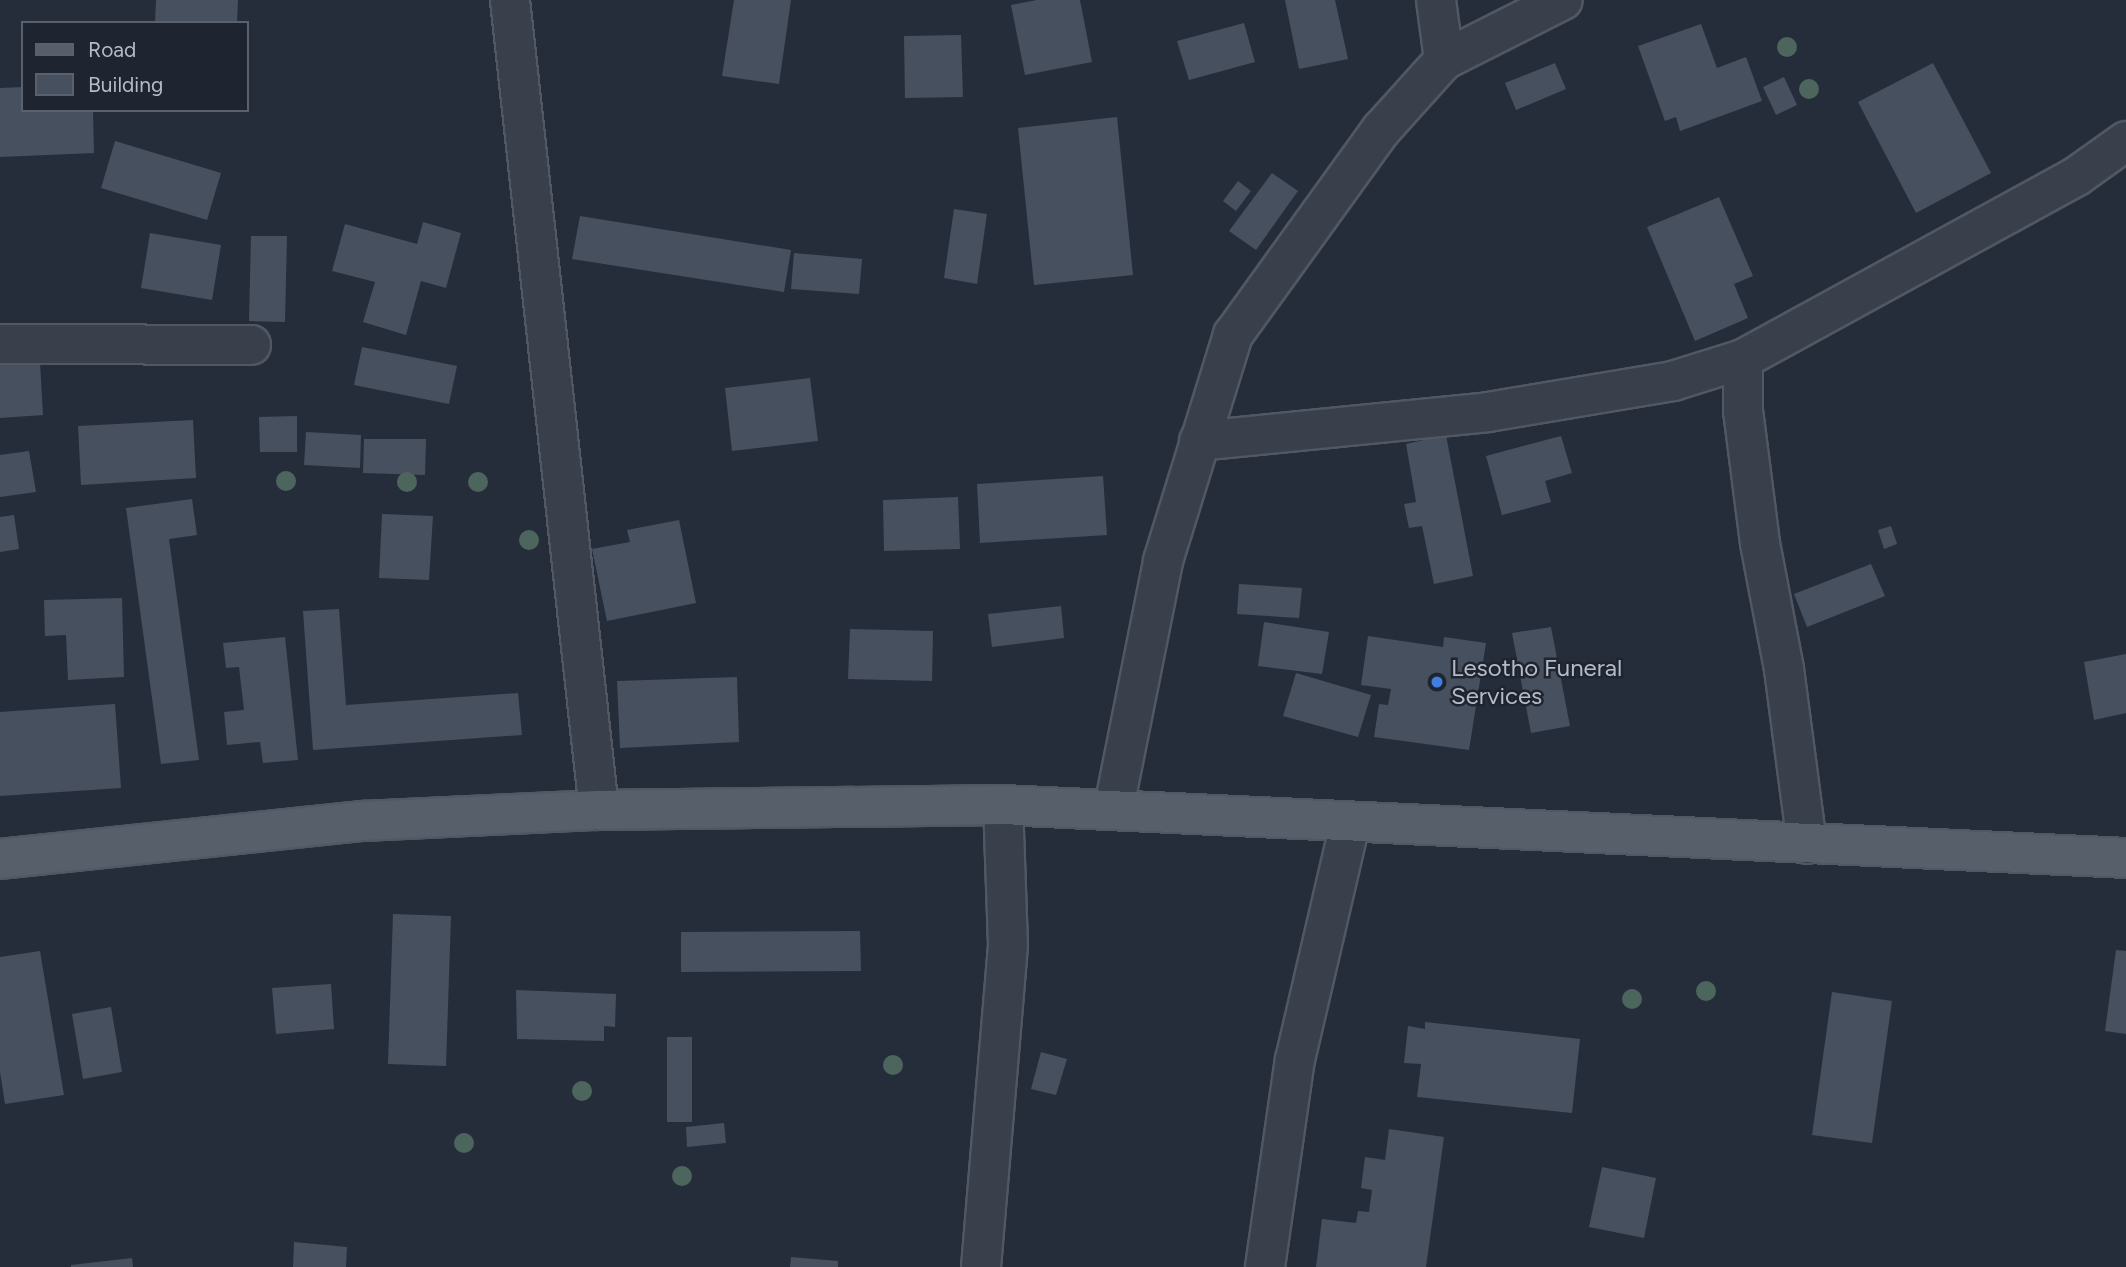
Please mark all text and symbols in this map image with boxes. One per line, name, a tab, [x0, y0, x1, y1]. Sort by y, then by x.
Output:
legend	[21, 21, 248, 112]
text: Road	[88, 37, 136, 62]
text: Building	[88, 72, 163, 97]
place label: Lesotho Funeral Services	[1451, 654, 1622, 710]
marker: Lesotho Funeral Services	[1429, 674, 1445, 690]

